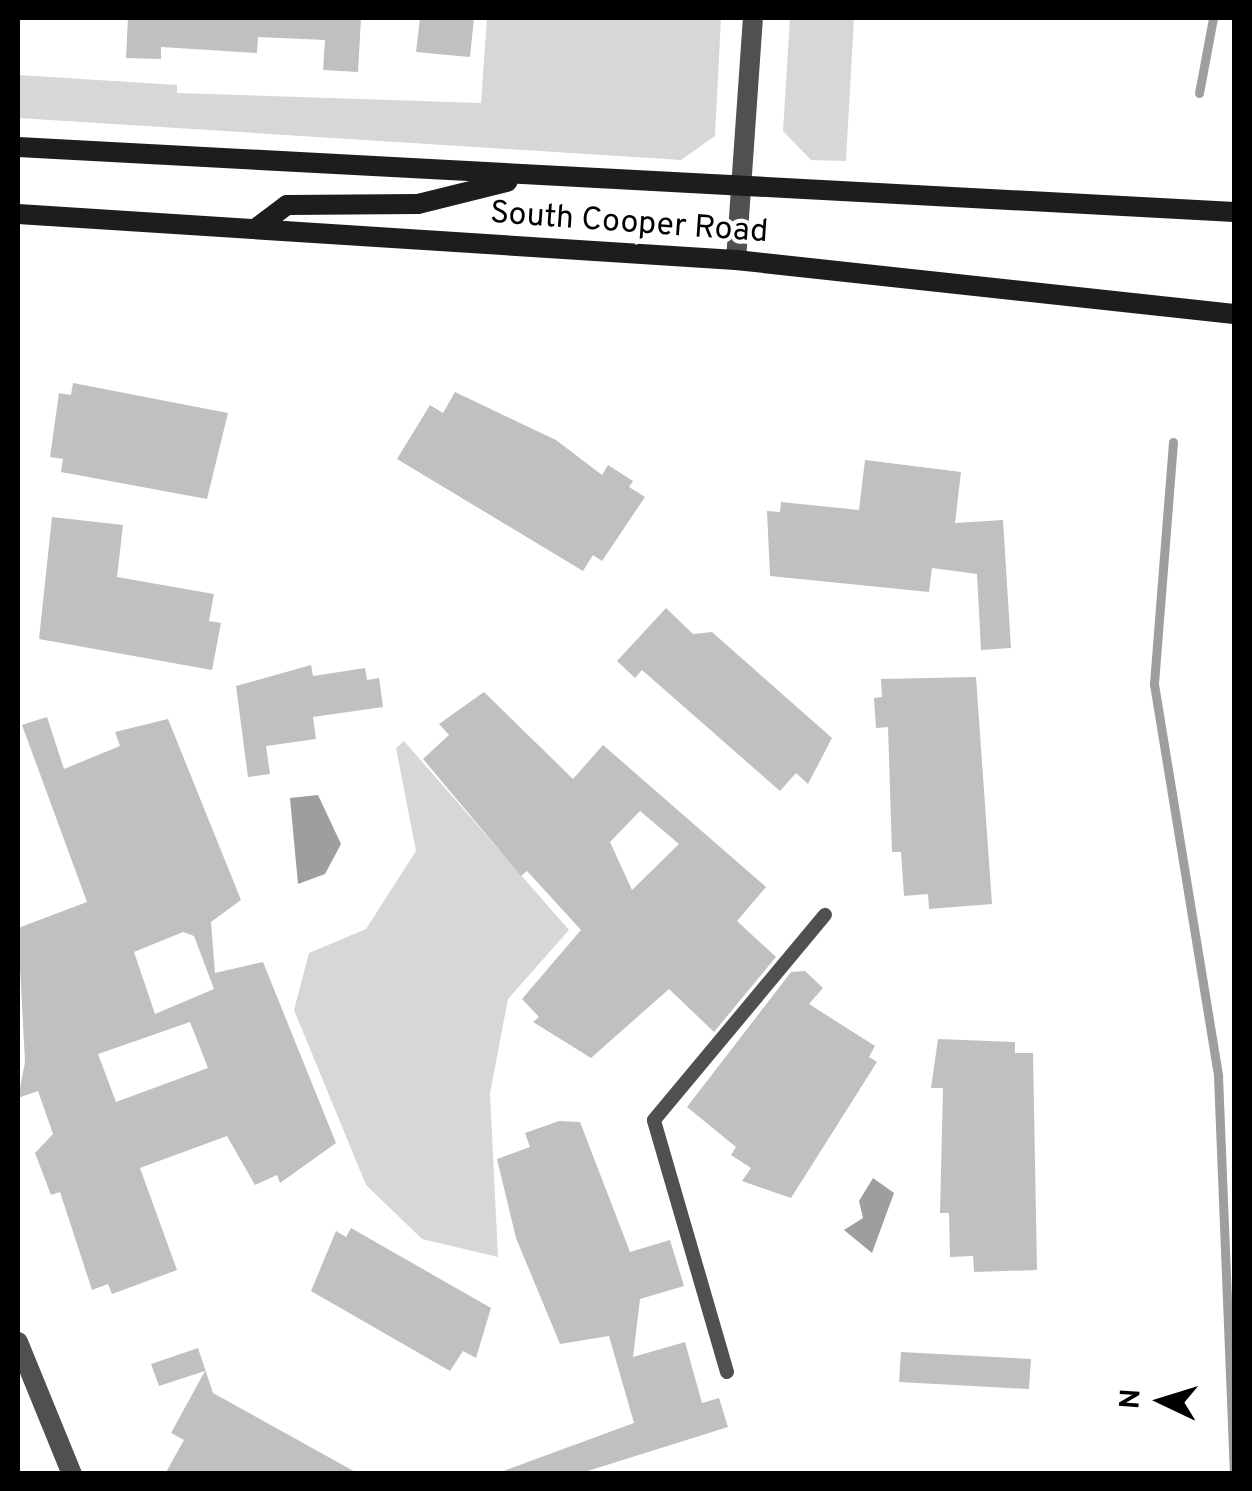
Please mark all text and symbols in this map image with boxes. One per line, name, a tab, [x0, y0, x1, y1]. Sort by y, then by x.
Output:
street label: South Cooper Road	[489, 195, 769, 253]
north arrow	[1112, 1351, 1212, 1451]
text: N	[1113, 1388, 1151, 1410]

